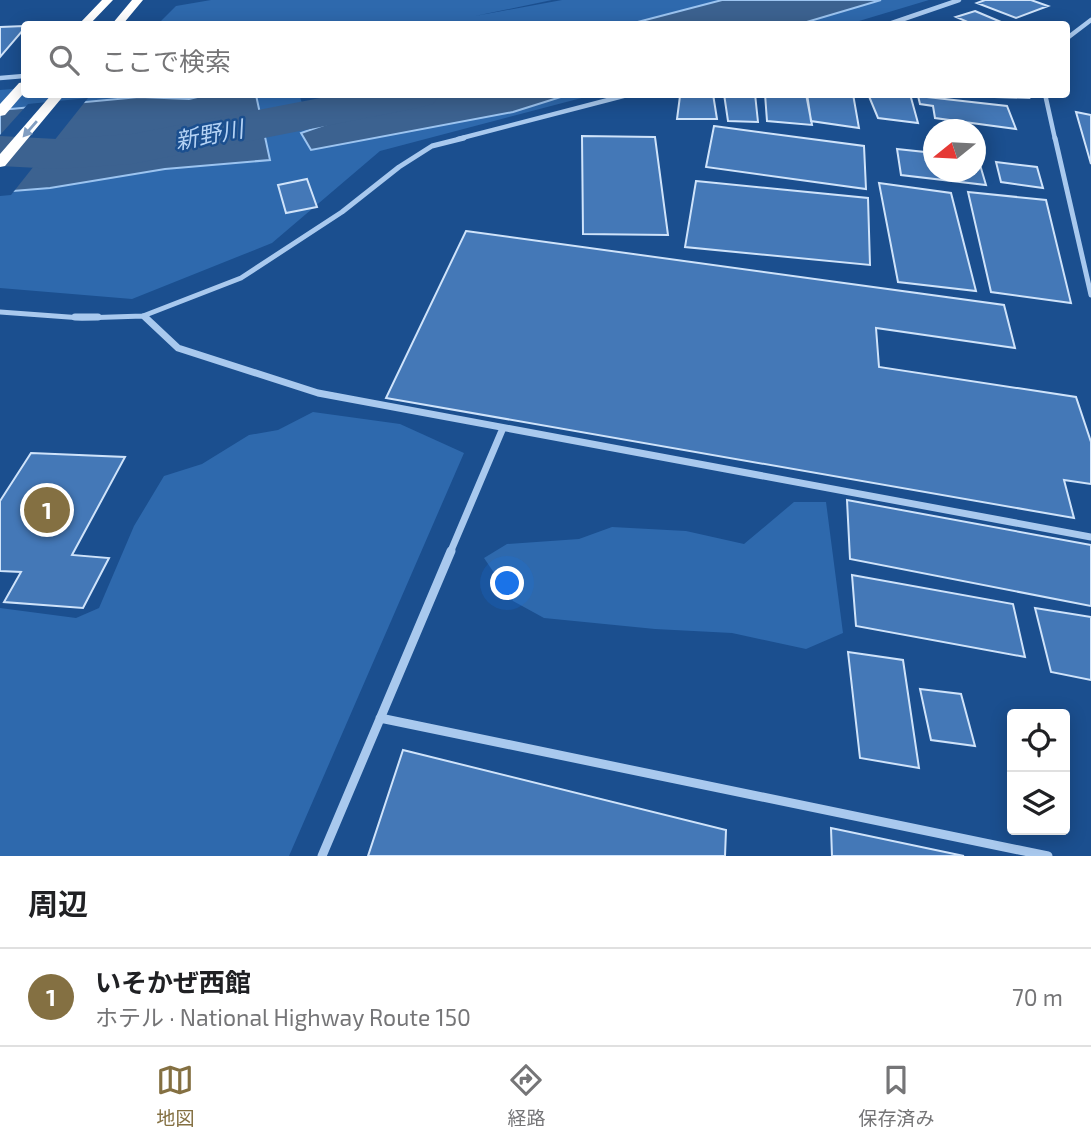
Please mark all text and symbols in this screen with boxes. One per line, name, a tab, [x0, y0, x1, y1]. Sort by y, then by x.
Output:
search box	[21, 21, 1070, 98]
icon: search	[45, 41, 83, 79]
text: ここで検索	[101, 45, 231, 76]
water label: 新野川	[172, 113, 248, 154]
north arrow	[923, 119, 986, 182]
one-way arrow	[22, 120, 38, 138]
pin: 1	[24, 484, 70, 536]
your location	[490, 566, 524, 600]
map controls	[1007, 709, 1070, 835]
button: locate	[1007, 709, 1070, 772]
button: layers	[1007, 772, 1070, 835]
text: 周辺	[28, 885, 88, 921]
text: いそかぜ西館	[95, 966, 251, 997]
text: 1	[46, 983, 56, 1011]
text: 70 m	[1012, 983, 1063, 1011]
text: ホテル · National Highway Route 150	[95, 1003, 471, 1031]
tab: 地図	[156, 1061, 195, 1130]
tab: 経路	[507, 1061, 546, 1130]
tab: 保存済み	[858, 1061, 935, 1130]

